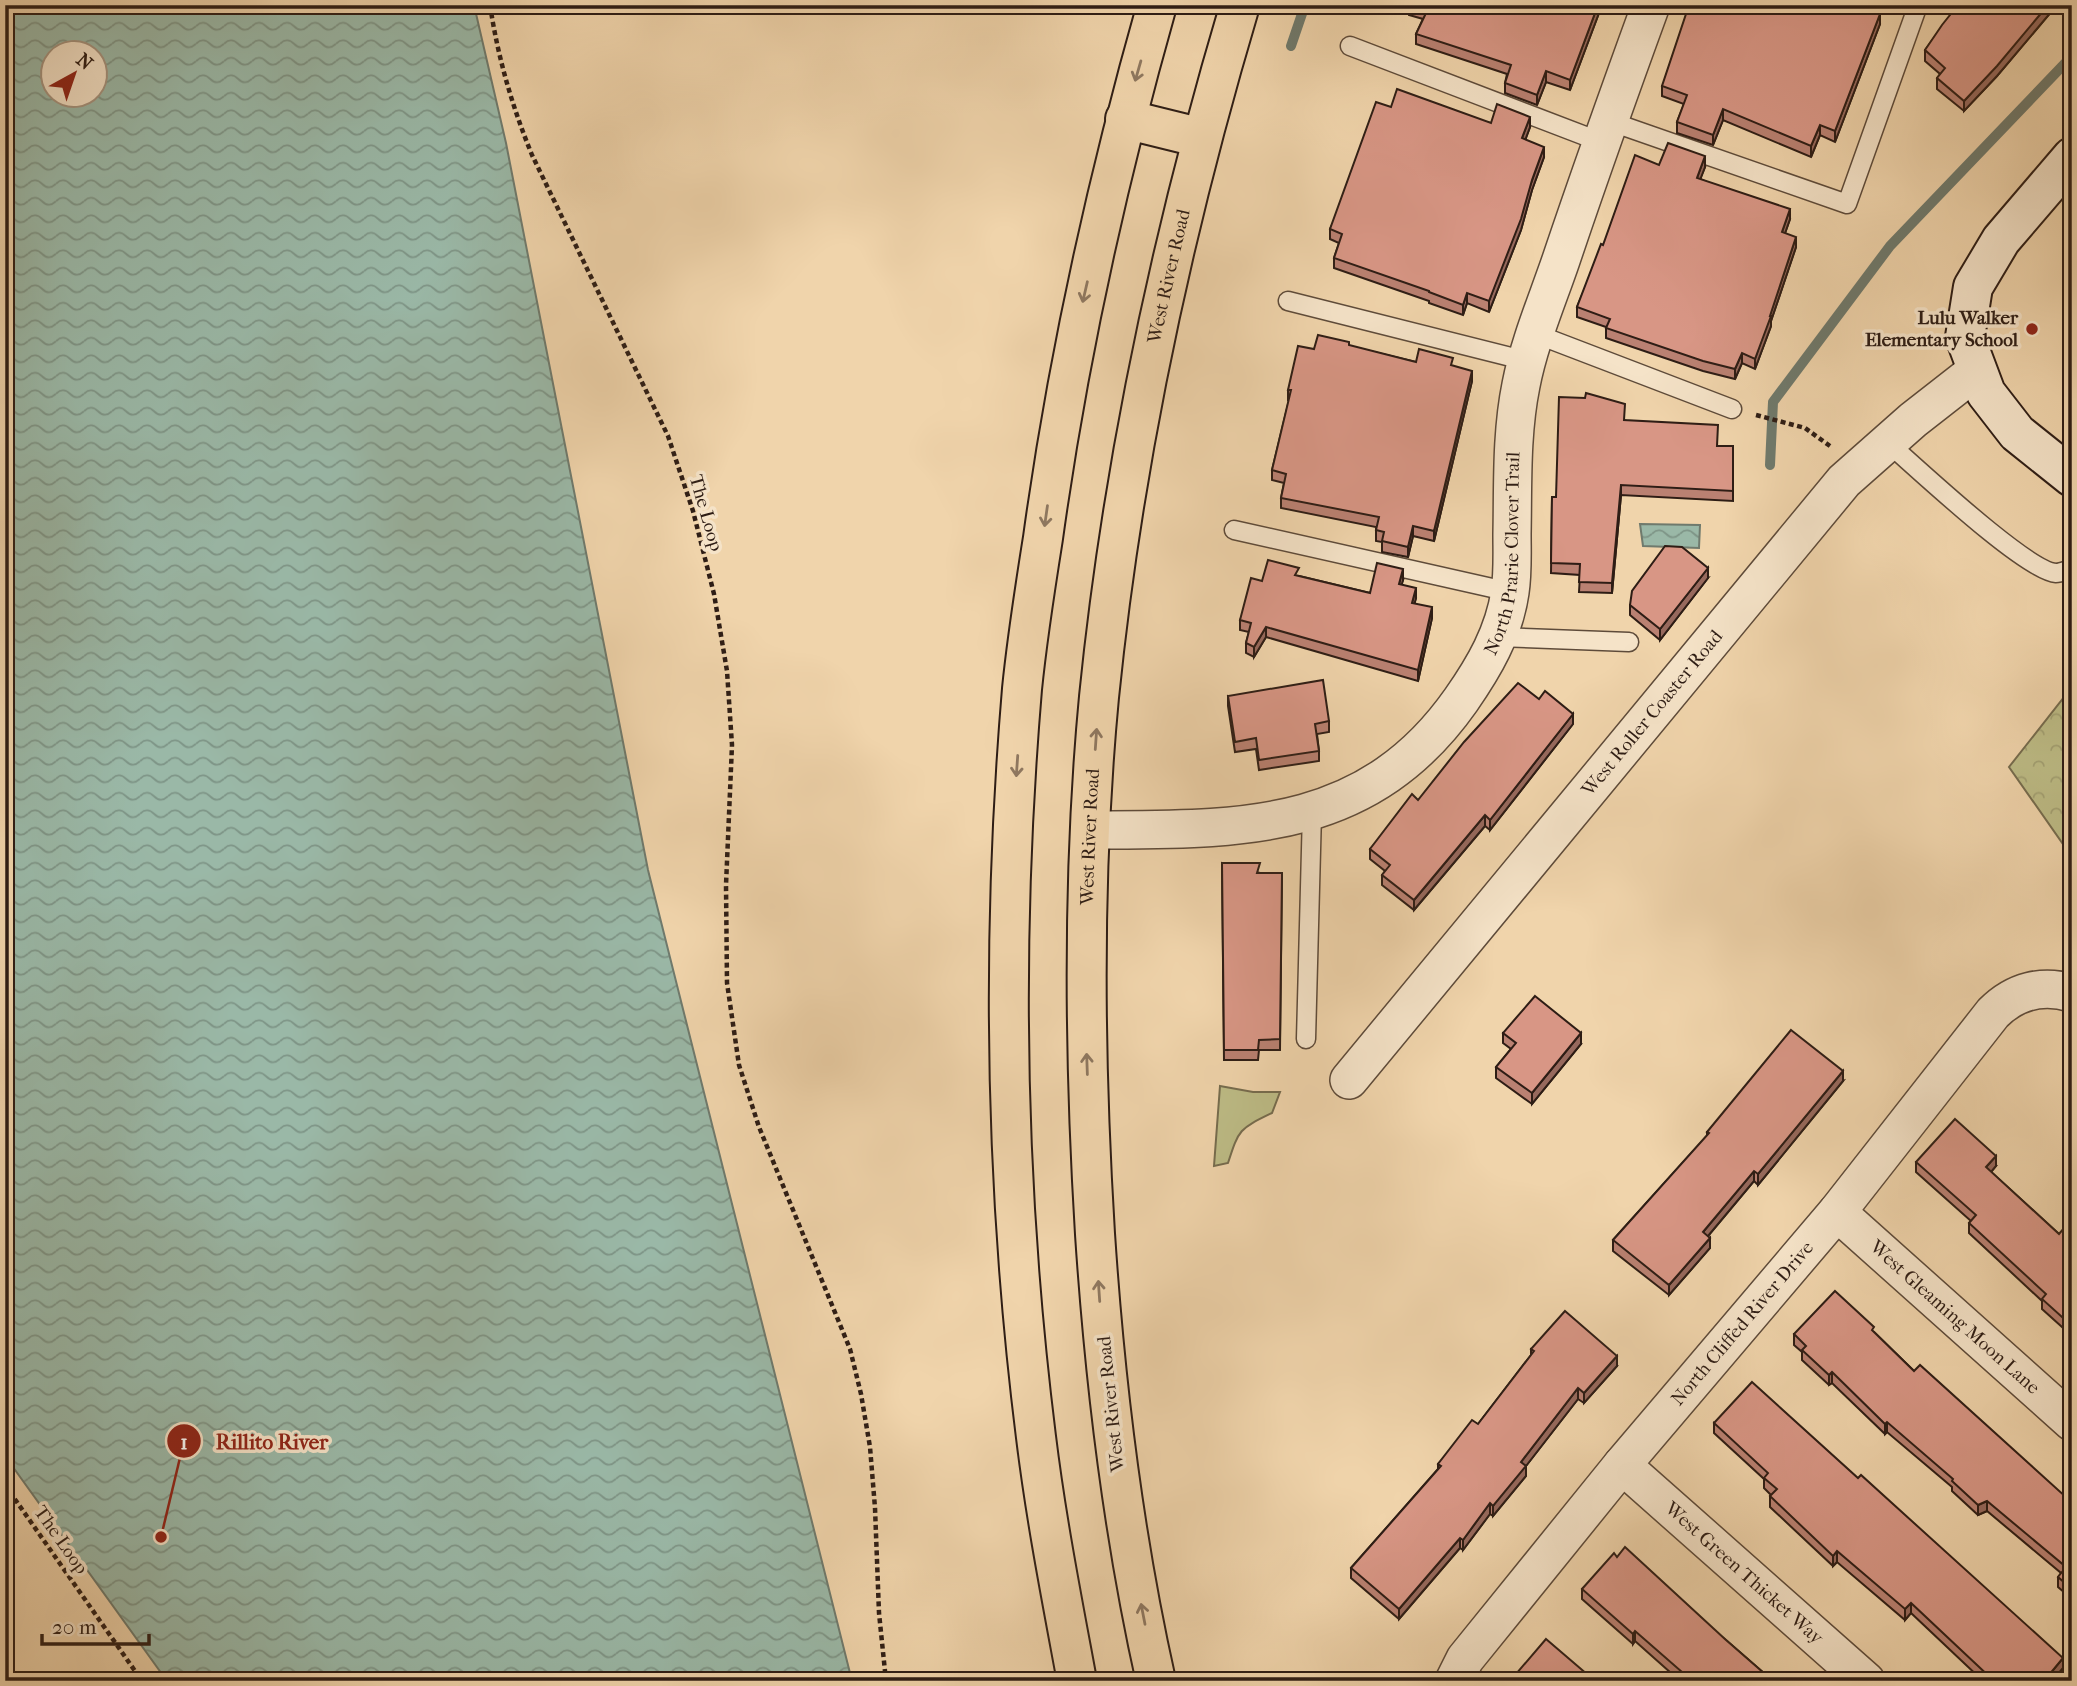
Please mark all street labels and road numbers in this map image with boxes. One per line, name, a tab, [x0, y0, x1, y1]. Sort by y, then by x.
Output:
street label: West River Road	[1143, 206, 1195, 346]
street label: North Prarie Clover Trail	[1480, 451, 1524, 659]
street label: The Loop	[685, 472, 727, 554]
street label: West Roller Coaster Road	[1577, 625, 1728, 801]
street label: West River Road	[1076, 767, 1104, 906]
street label: West Gleaming Moon Lane	[1865, 1235, 2044, 1399]
street label: North Cliffed River Drive	[1667, 1237, 1818, 1410]
street label: West River Road	[1093, 1334, 1129, 1474]
street label: West Green Thicket Way	[1660, 1497, 1828, 1649]
street label: The Loop	[30, 1502, 92, 1578]

